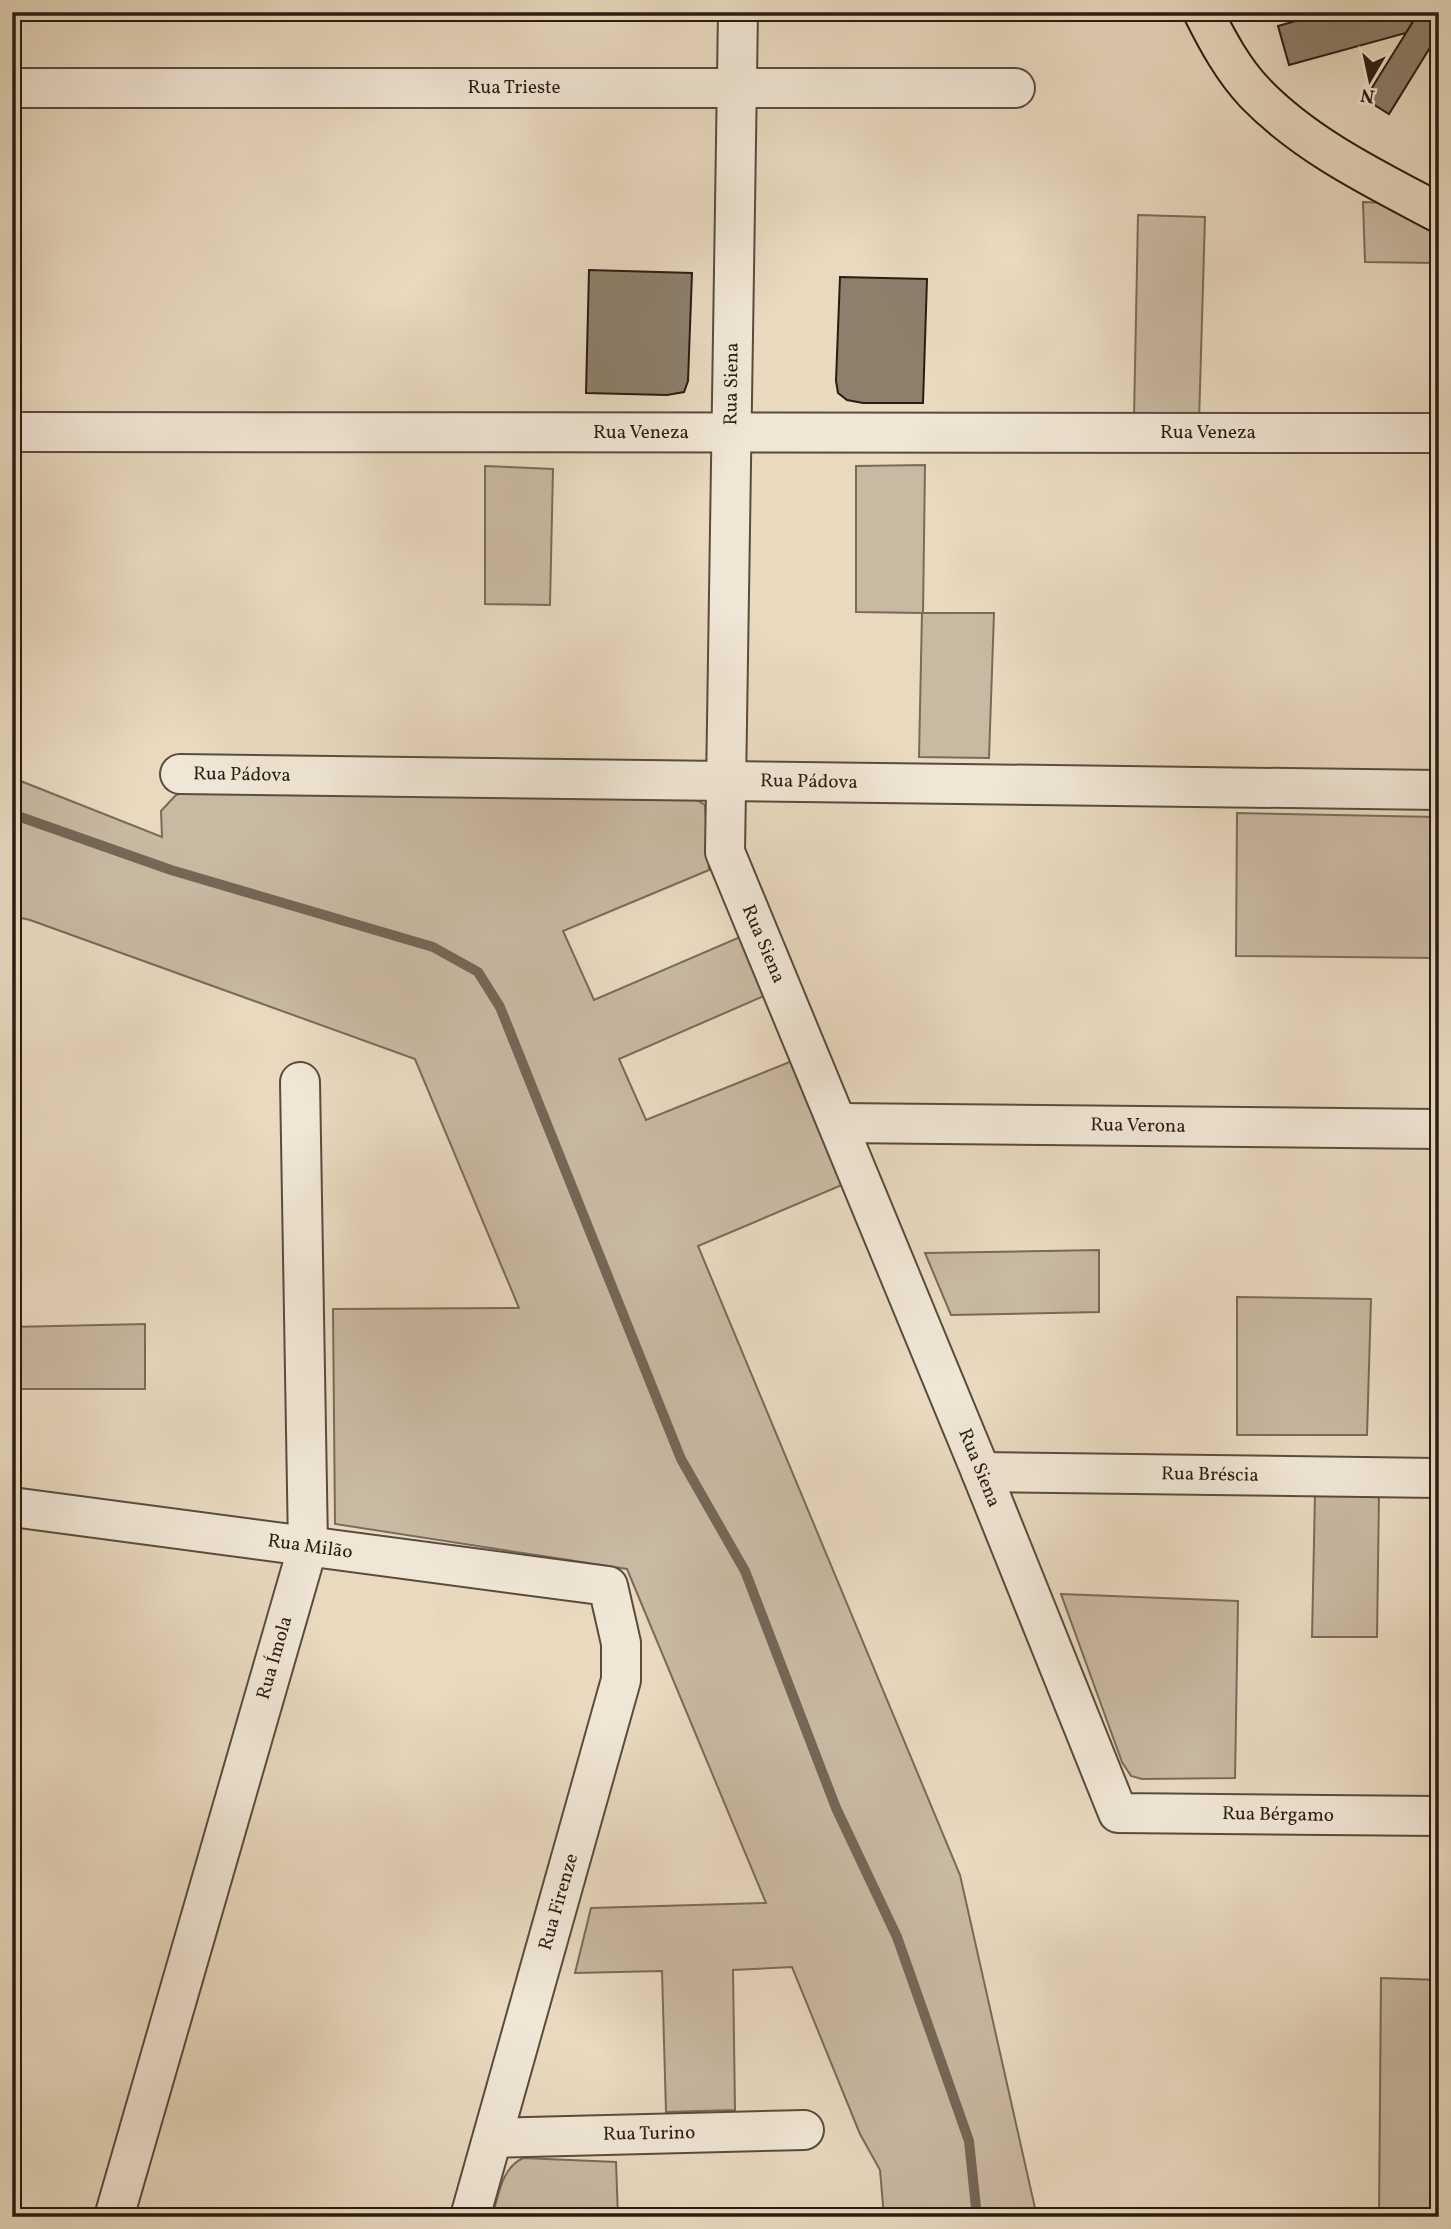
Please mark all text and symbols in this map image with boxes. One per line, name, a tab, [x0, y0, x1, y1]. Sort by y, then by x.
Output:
north arrow	[1336, 46, 1406, 116]
street label: Rua Trieste	[467, 75, 561, 101]
text: N	[1359, 81, 1377, 109]
street label: Rua Siena	[718, 342, 746, 426]
street label: Rua Veneza	[593, 420, 689, 446]
street label: Rua Veneza	[1160, 420, 1256, 446]
street label: Rua Pádova	[193, 761, 291, 789]
street label: Rua Pádova	[760, 768, 858, 796]
street label: Rua Siena	[735, 901, 791, 987]
street label: Rua Verona	[1090, 1112, 1186, 1140]
street label: Rua Siena	[951, 1425, 1007, 1511]
street label: Rua Bréscia	[1161, 1461, 1259, 1489]
street label: Rua Milão	[266, 1528, 354, 1566]
street label: Rua Ímola	[251, 1613, 299, 1703]
street label: Rua Bérgamo	[1222, 1801, 1334, 1829]
street label: Rua Firenze	[533, 1851, 585, 1953]
street label: Rua Turino	[603, 2120, 695, 2148]

